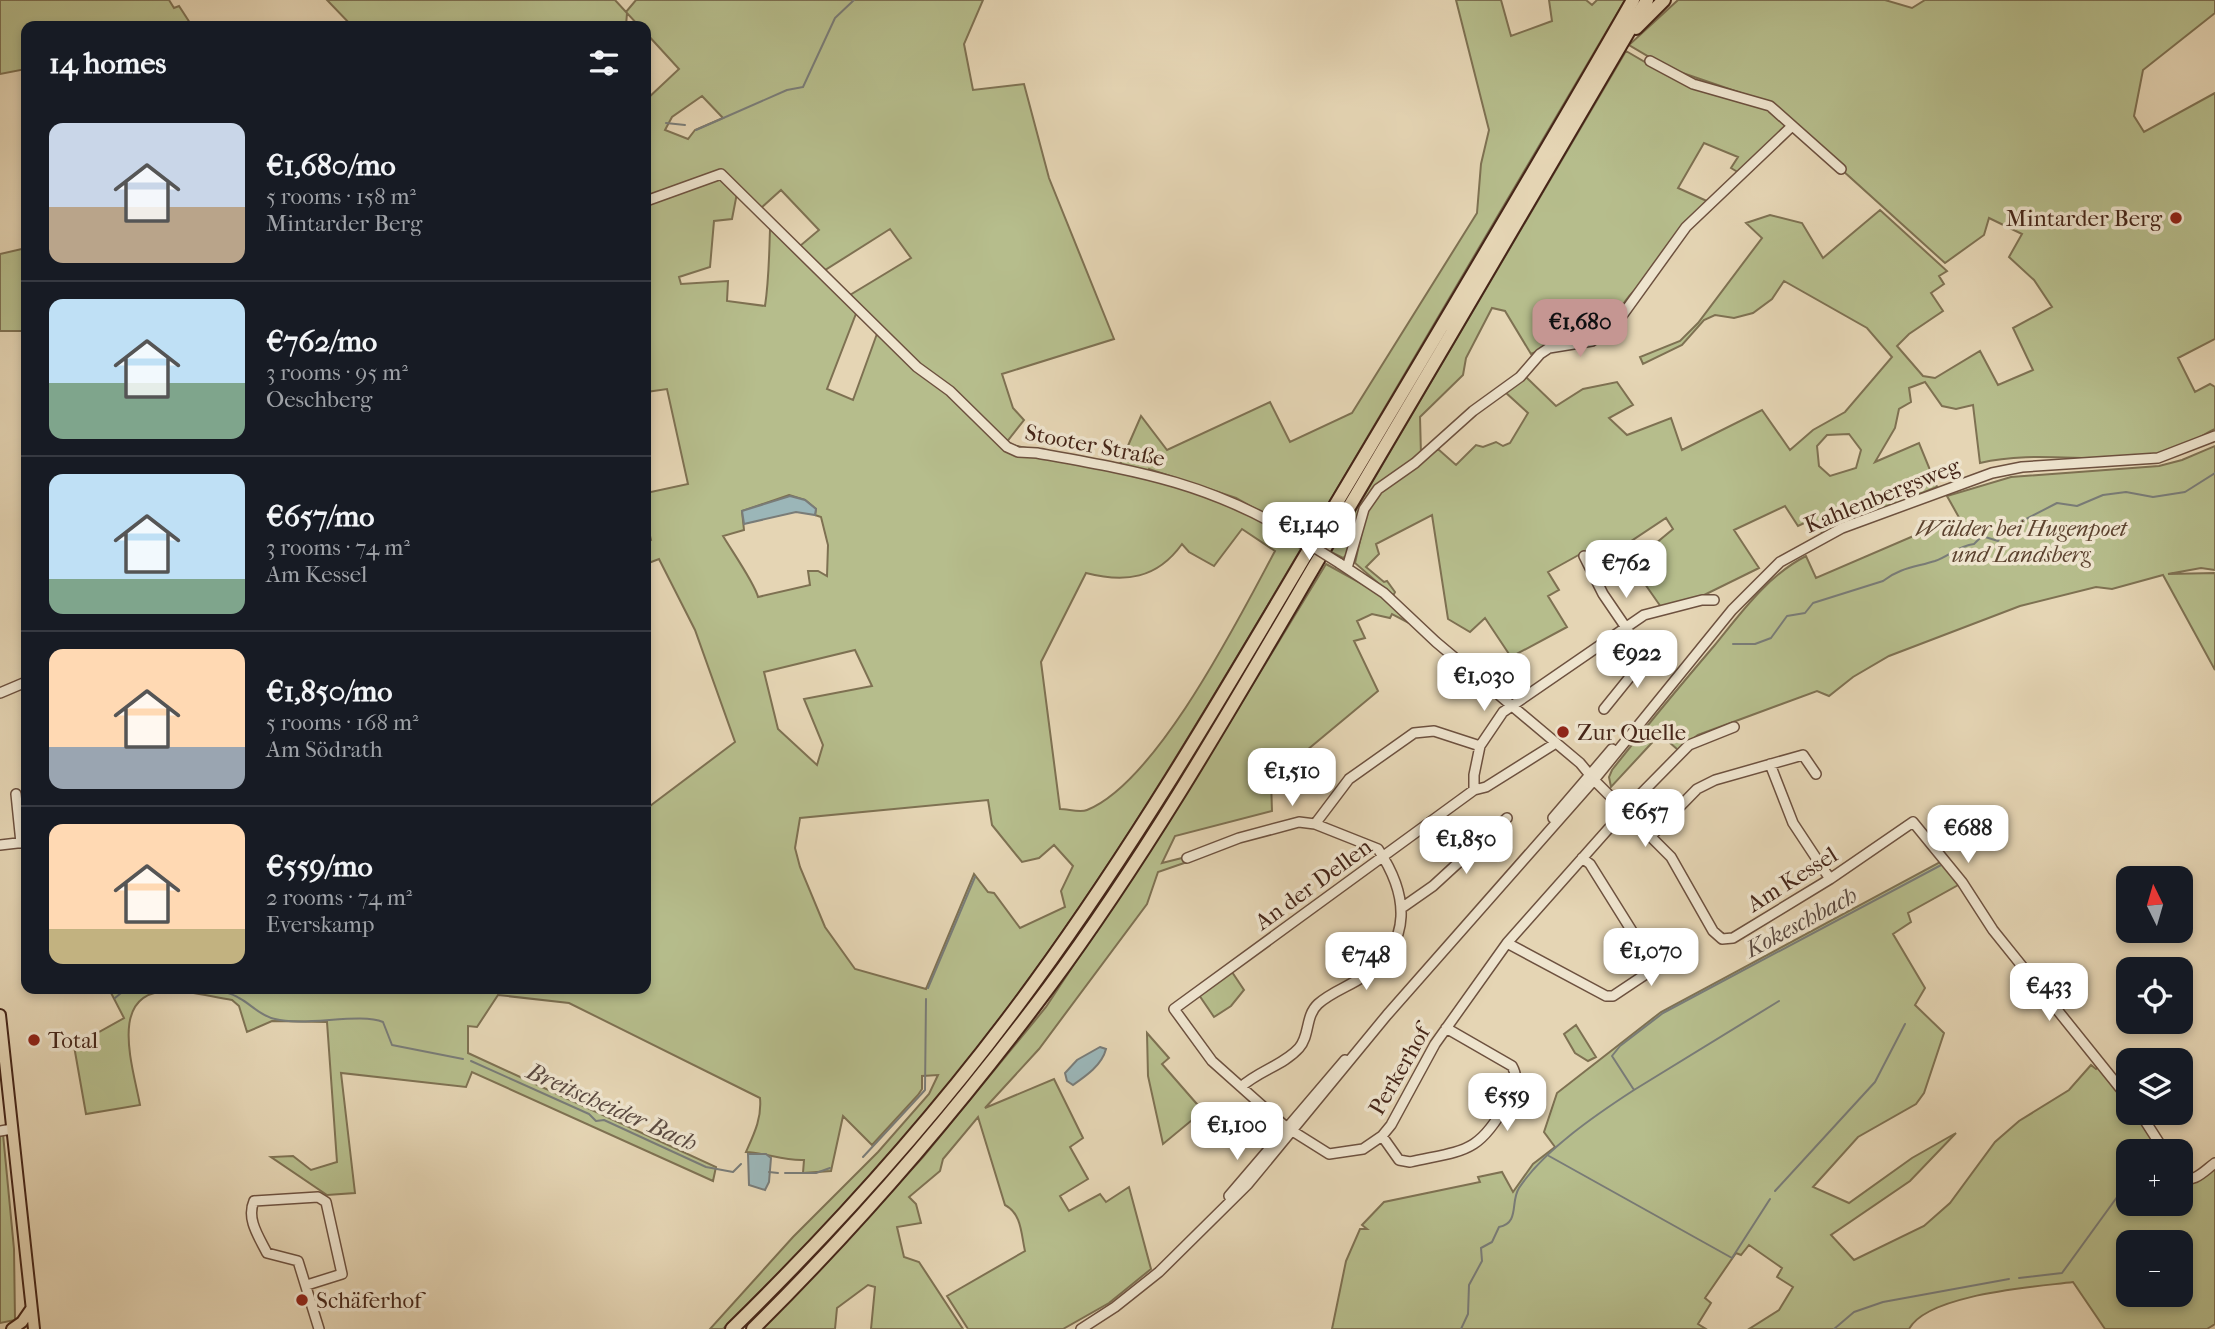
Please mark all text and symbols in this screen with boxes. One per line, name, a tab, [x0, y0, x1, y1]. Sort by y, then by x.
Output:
icon: filters	[585, 44, 623, 82]
text: 14 homes	[49, 46, 166, 81]
text: €1,680/mo	[266, 148, 396, 183]
icon: home	[105, 151, 189, 235]
text: 5 rooms · 158 m²	[266, 183, 416, 210]
place label: Mintarder Berg	[2006, 205, 2163, 232]
text: Mintarder Berg	[266, 210, 422, 237]
marker: Mintarder Berg	[2168, 210, 2184, 226]
pin: €1,680	[1523, 300, 1637, 359]
text: €1,680	[1548, 308, 1612, 335]
text: €762/mo	[266, 324, 377, 359]
icon: home	[105, 327, 189, 411]
text: 3 rooms · 95 m²	[266, 359, 408, 386]
text: Oeschberg	[266, 386, 372, 413]
street label: Stooter Straße	[1023, 419, 1167, 472]
street label: Kahlenbergsweg	[1800, 452, 1965, 539]
text: €657/mo	[266, 499, 375, 534]
icon: home	[105, 502, 189, 586]
pin: €1,140	[1252, 503, 1366, 562]
text: €1,140	[1278, 511, 1340, 538]
park label: Wälder bei Hugenpoet und Landsberg	[1915, 515, 2129, 568]
text: 3 rooms · 74 m²	[266, 534, 410, 561]
pin: €762	[1585, 540, 1667, 600]
text: €762	[1601, 549, 1651, 576]
text: Am Kessel	[266, 561, 367, 588]
pin: €922	[1596, 630, 1678, 690]
text: €922	[1612, 639, 1662, 666]
pin: €1,030	[1427, 654, 1541, 713]
text: €1,030	[1453, 662, 1515, 689]
text: €1,850/mo	[266, 674, 393, 709]
icon: home	[105, 677, 189, 761]
text: 5 rooms · 168 m²	[266, 709, 419, 736]
place label: Zur Quelle	[1577, 719, 1686, 746]
marker: Zur Quelle	[1555, 724, 1571, 740]
text: Am Södrath	[266, 736, 383, 763]
pin: €1,510	[1235, 748, 1349, 808]
text: €1,510	[1264, 757, 1320, 784]
pin: €657	[1604, 790, 1686, 849]
text: €657	[1621, 798, 1669, 825]
pin: €688	[1927, 806, 2009, 865]
text: €688	[1943, 814, 1993, 841]
pin: €1,850	[1409, 816, 1523, 876]
text: €1,850	[1436, 825, 1496, 852]
street label: An der Dellen	[1249, 833, 1378, 936]
street label: Am Kessel	[1741, 841, 1843, 918]
text: €559/mo	[266, 849, 373, 884]
icon: home	[105, 852, 189, 936]
north arrow	[2116, 866, 2193, 943]
map controls	[2116, 866, 2193, 1307]
water label: Kokeschbach	[1738, 881, 1862, 964]
text: 2 rooms · 74 m²	[266, 884, 412, 911]
text: Everskamp	[266, 911, 374, 938]
pin: €1,070	[1594, 928, 1708, 988]
pin: €748	[1325, 932, 1407, 992]
text: €1,070	[1619, 937, 1683, 964]
text: €748	[1341, 941, 1391, 968]
button: locate	[2116, 957, 2193, 1034]
pin: €433	[2008, 964, 2090, 1023]
text: €433	[2026, 972, 2072, 999]
street label: Perkerhof	[1363, 1017, 1438, 1120]
place label: Total	[48, 1027, 99, 1054]
marker: Total	[26, 1032, 42, 1048]
button: layers	[2116, 1048, 2193, 1125]
water label: Breitscheider Bach	[521, 1056, 701, 1157]
pin: €559	[1466, 1074, 1548, 1133]
text: €559	[1484, 1082, 1530, 1109]
pin: €1,100	[1180, 1102, 1294, 1162]
text: €1,100	[1207, 1111, 1267, 1138]
button: +	[2116, 1139, 2193, 1216]
button: −	[2116, 1230, 2193, 1307]
place label: Schäferhof	[316, 1287, 426, 1314]
marker: Schäferhof	[294, 1292, 310, 1308]

